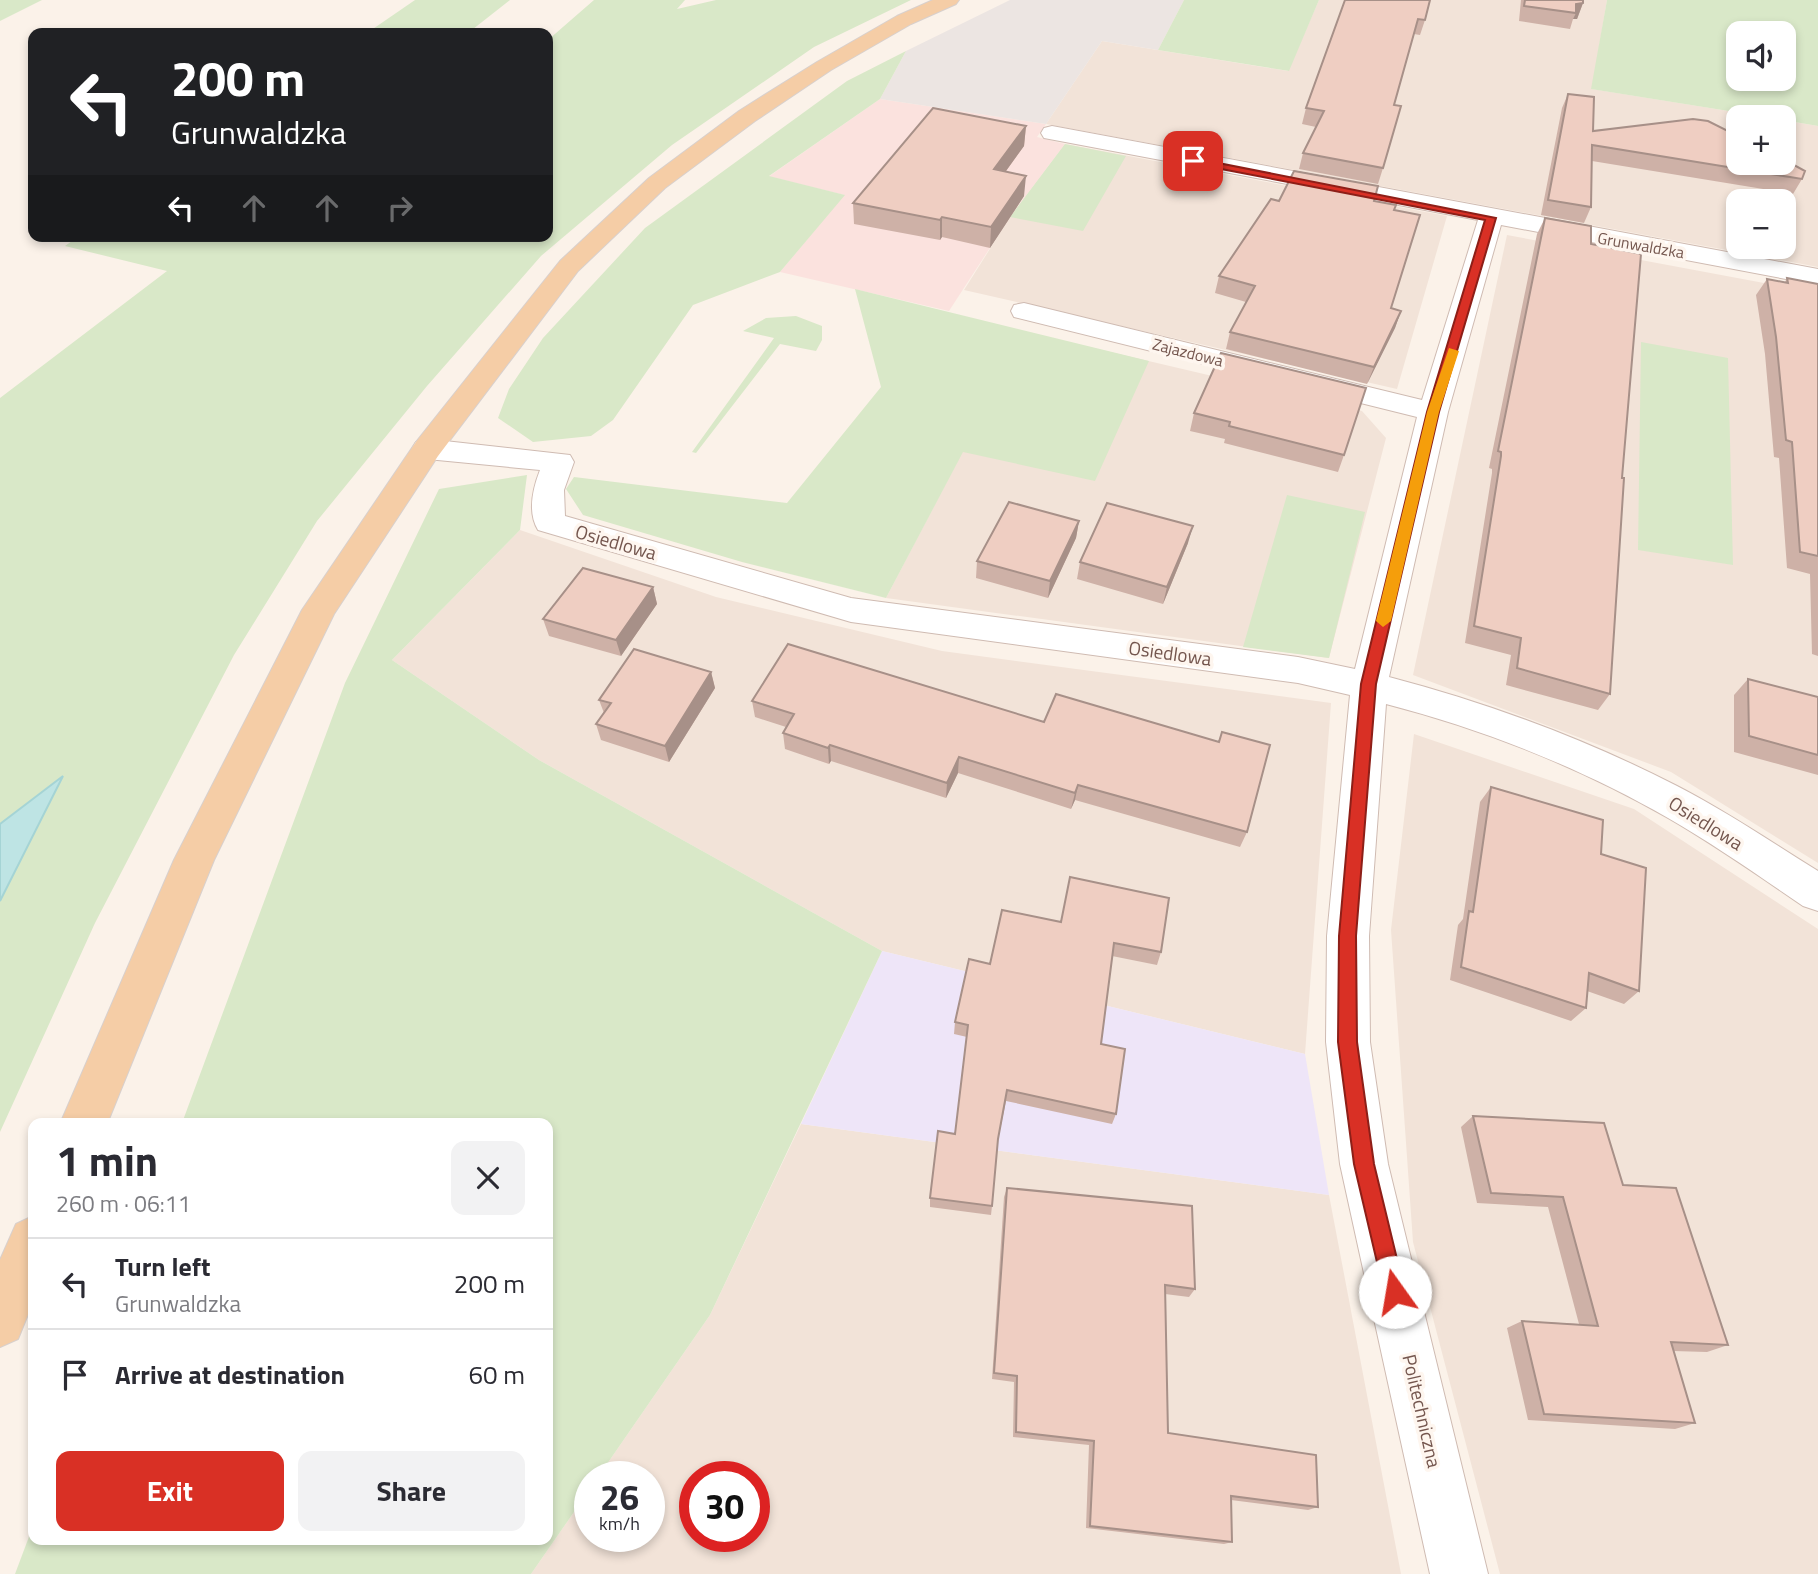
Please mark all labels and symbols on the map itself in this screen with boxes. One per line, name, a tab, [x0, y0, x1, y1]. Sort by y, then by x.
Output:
pin	[1163, 131, 1223, 191]
street label: Grunwaldzka	[1596, 226, 1686, 264]
street label: Zajazdowa	[1150, 332, 1226, 372]
street label: Osiedlowa	[572, 516, 661, 567]
street label: Osiedlowa	[1127, 632, 1214, 673]
street label: Osiedlowa	[1663, 788, 1750, 857]
position arrow	[1358, 1255, 1432, 1329]
street label: Politechniczna	[1395, 1351, 1450, 1471]
speed limit sign: 30	[679, 1461, 770, 1552]

